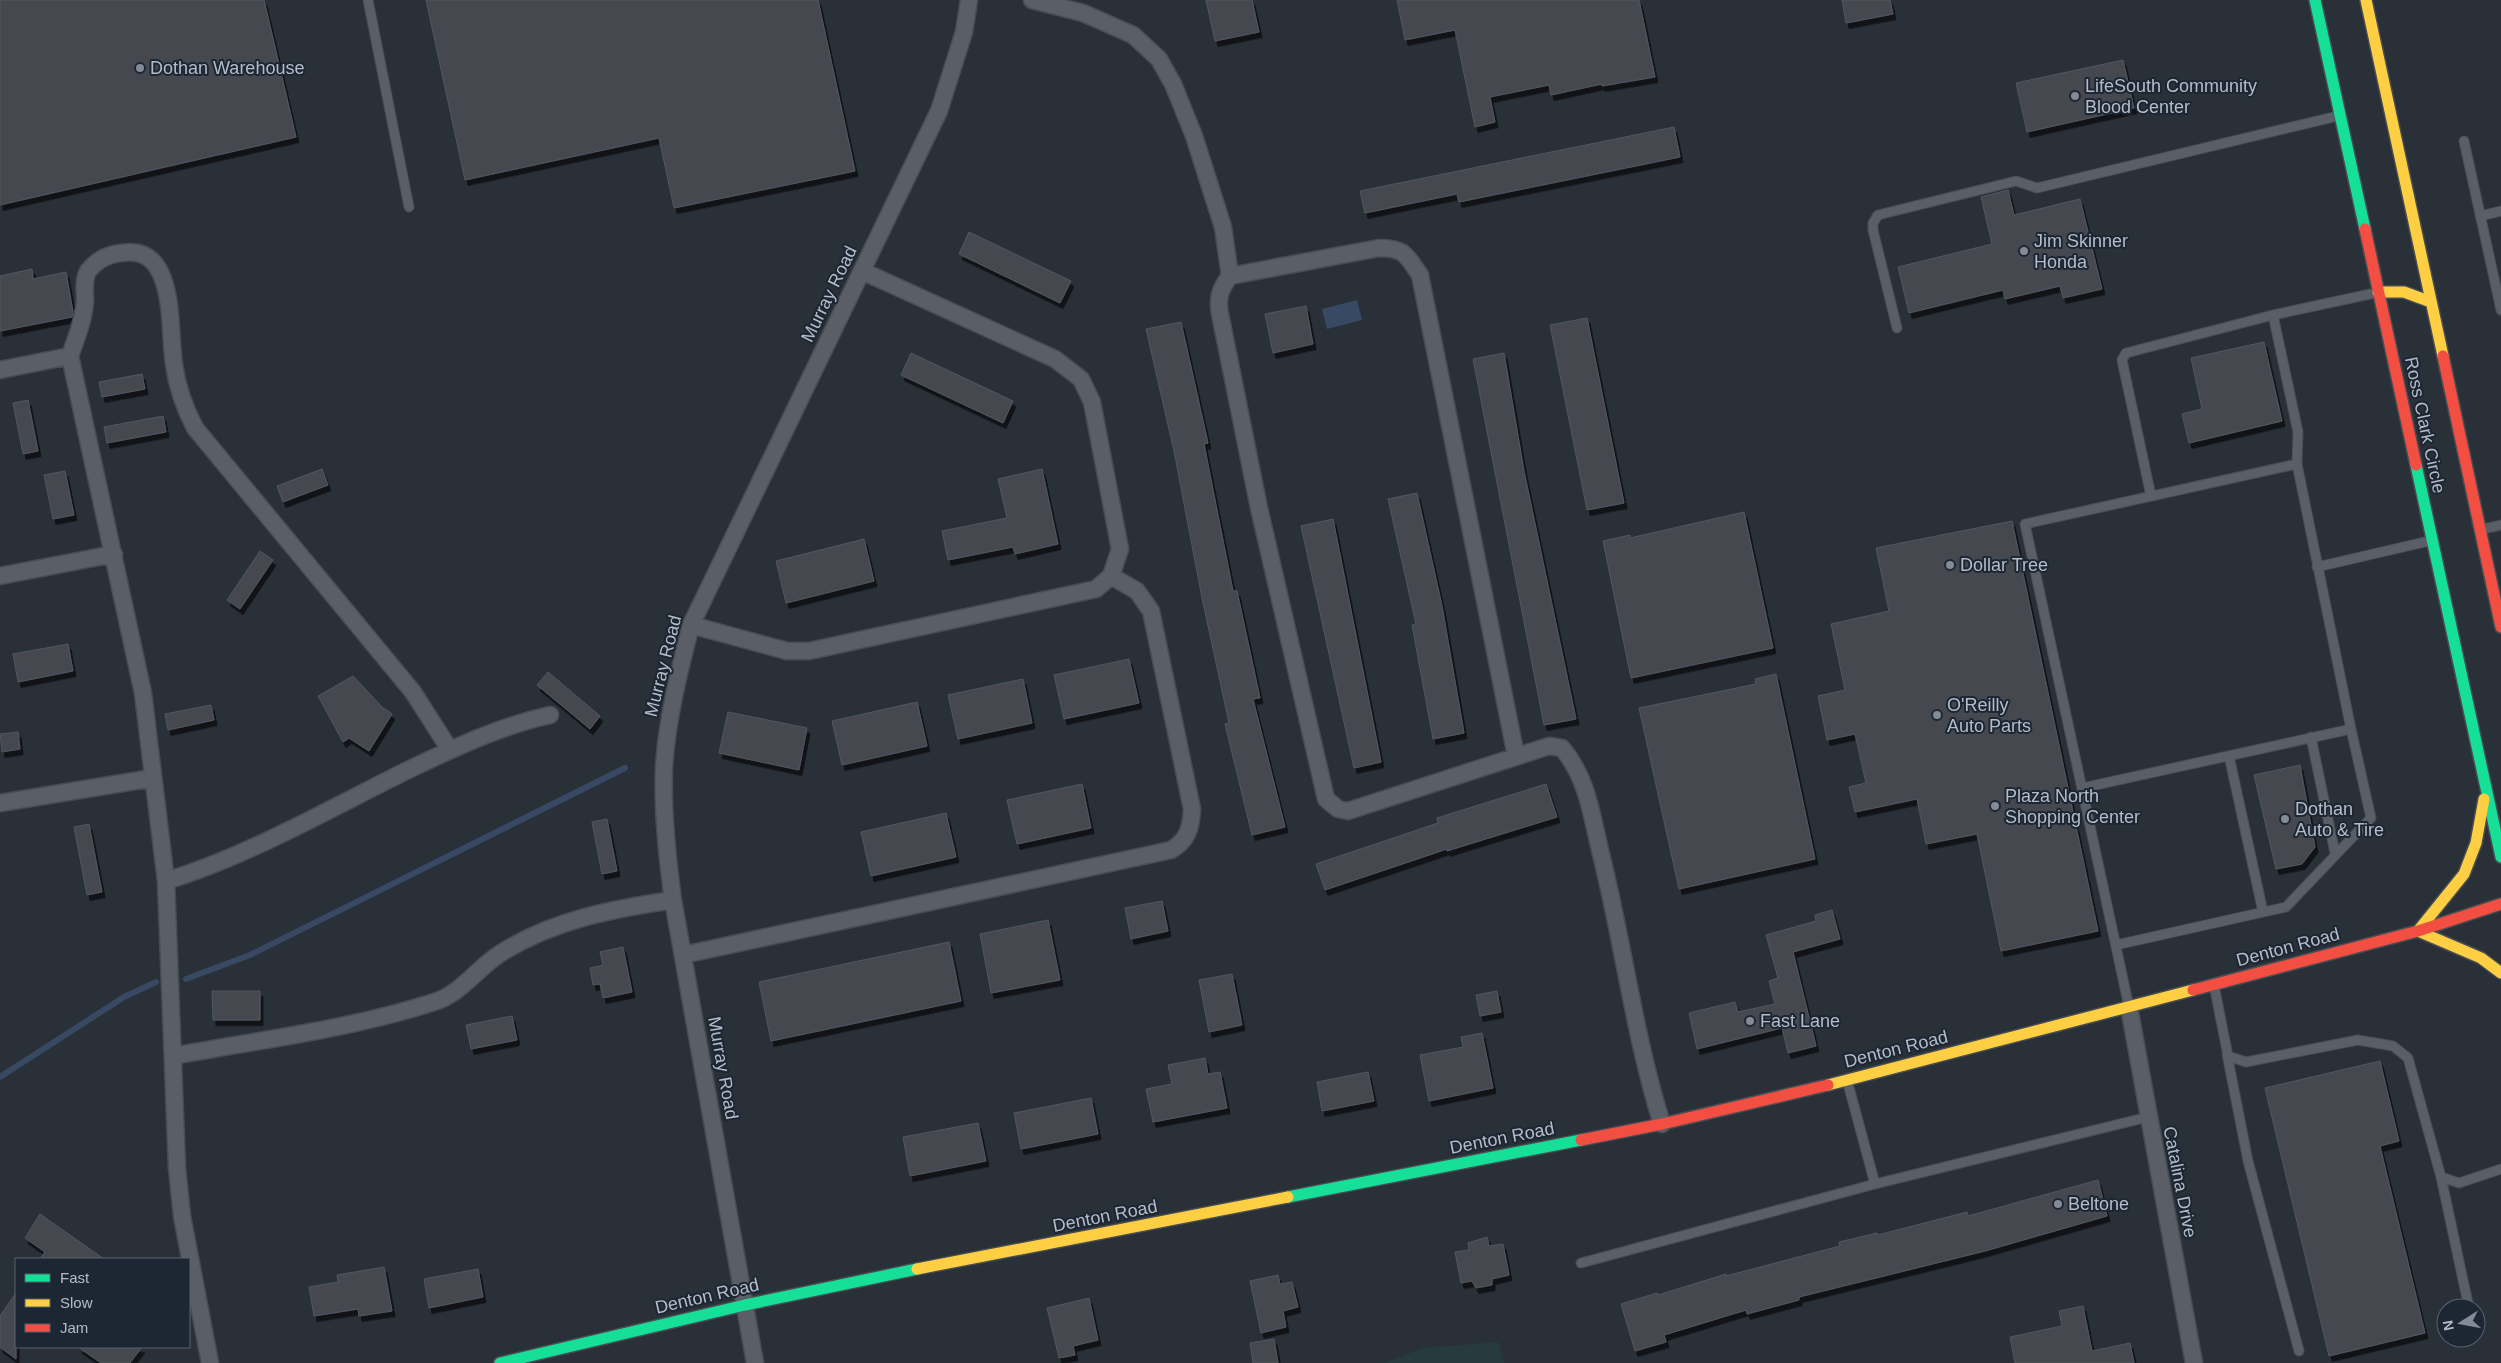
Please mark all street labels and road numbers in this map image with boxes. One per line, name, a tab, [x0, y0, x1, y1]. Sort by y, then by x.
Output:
street label: Murray Road	[797, 243, 861, 345]
street label: Ross Clark Circle	[2401, 355, 2449, 495]
street label: Murray Road	[641, 613, 685, 719]
street label: Denton Road	[2234, 924, 2342, 970]
street label: Murray Road	[704, 1015, 742, 1121]
street label: Denton Road	[1842, 1026, 1950, 1072]
street label: Denton Road	[1448, 1118, 1556, 1158]
street label: Catalina Drive	[2159, 1125, 2201, 1239]
street label: Denton Road	[1051, 1196, 1159, 1236]
street label: Denton Road	[653, 1274, 761, 1318]

